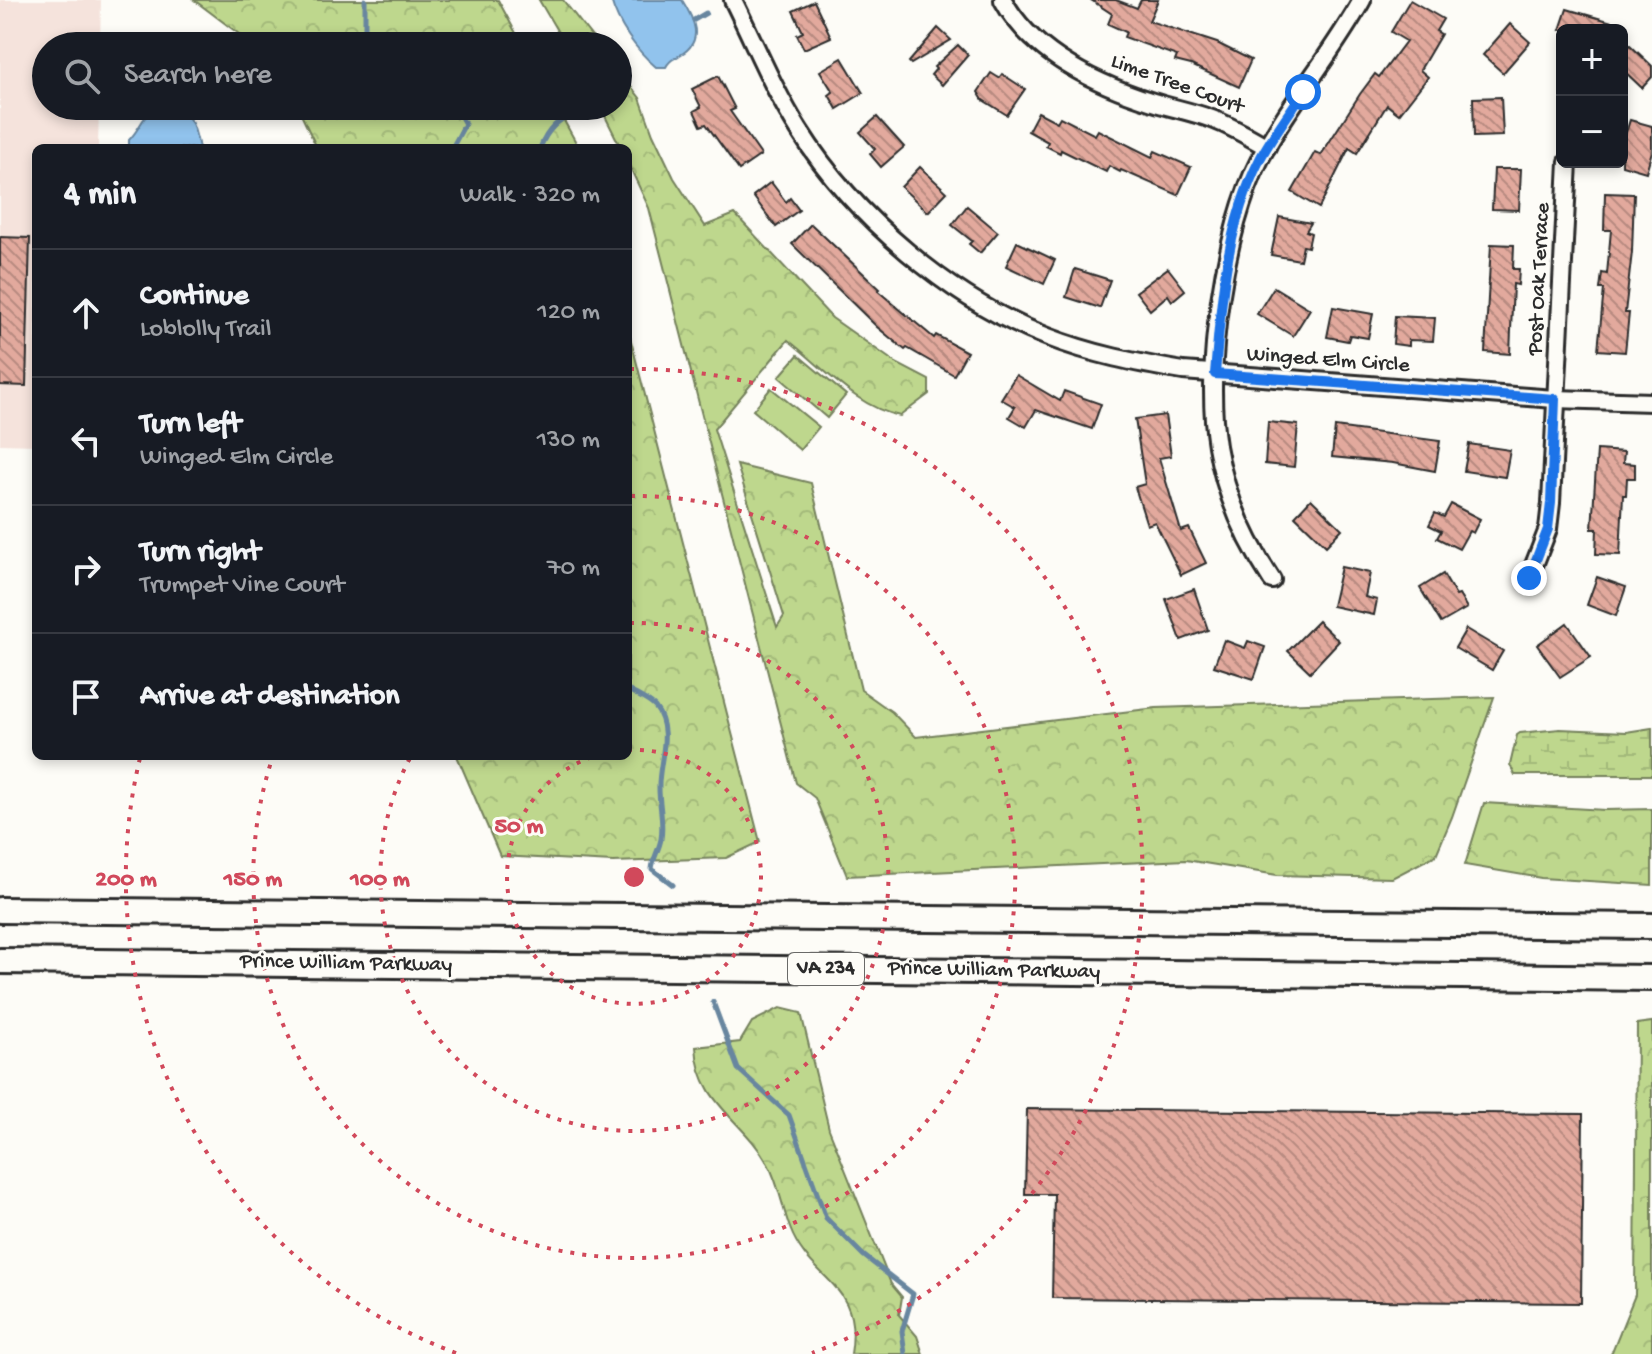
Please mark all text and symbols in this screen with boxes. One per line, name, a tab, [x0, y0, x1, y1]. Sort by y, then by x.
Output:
map controls	[1556, 24, 1628, 168]
button: +	[1556, 24, 1628, 96]
search box	[32, 32, 632, 120]
street label: Lime Tree Court	[1107, 49, 1249, 122]
icon: search	[60, 54, 104, 98]
text: Search here	[124, 59, 272, 94]
route start	[1285, 74, 1321, 110]
button: −	[1556, 96, 1628, 168]
text: 4 min	[64, 176, 136, 216]
text: Walk · 320 m	[460, 181, 600, 212]
street label: Post Oak Terrace	[1523, 201, 1557, 357]
text: Continue	[140, 280, 249, 315]
icon: ahead	[64, 291, 108, 335]
text: 120 m	[537, 298, 600, 329]
text: Loblolly Trail	[140, 315, 271, 346]
street label: Winged Elm Circle	[1246, 342, 1411, 380]
text: Turn left	[140, 408, 241, 443]
icon: left	[64, 419, 108, 463]
text: 130 m	[537, 426, 600, 457]
text: Winged Elm Circle	[140, 443, 333, 474]
text: Turn right	[140, 536, 260, 571]
icon: right	[64, 547, 108, 591]
text: 70 m	[547, 554, 600, 585]
route end	[1511, 560, 1547, 596]
text: Trumpet Vine Court	[140, 571, 344, 602]
icon: arrive	[64, 675, 108, 719]
text: Arrive at destination	[140, 680, 400, 715]
text: 50 m	[495, 813, 543, 842]
centre of rings	[620, 863, 648, 891]
text: 200 m	[95, 866, 157, 895]
text: 150 m	[223, 866, 282, 895]
text: 100 m	[349, 866, 410, 895]
street label: Prince William Parkway	[239, 949, 452, 979]
road number: VA 234	[788, 953, 864, 985]
street label: Prince William Parkway	[887, 956, 1100, 986]

